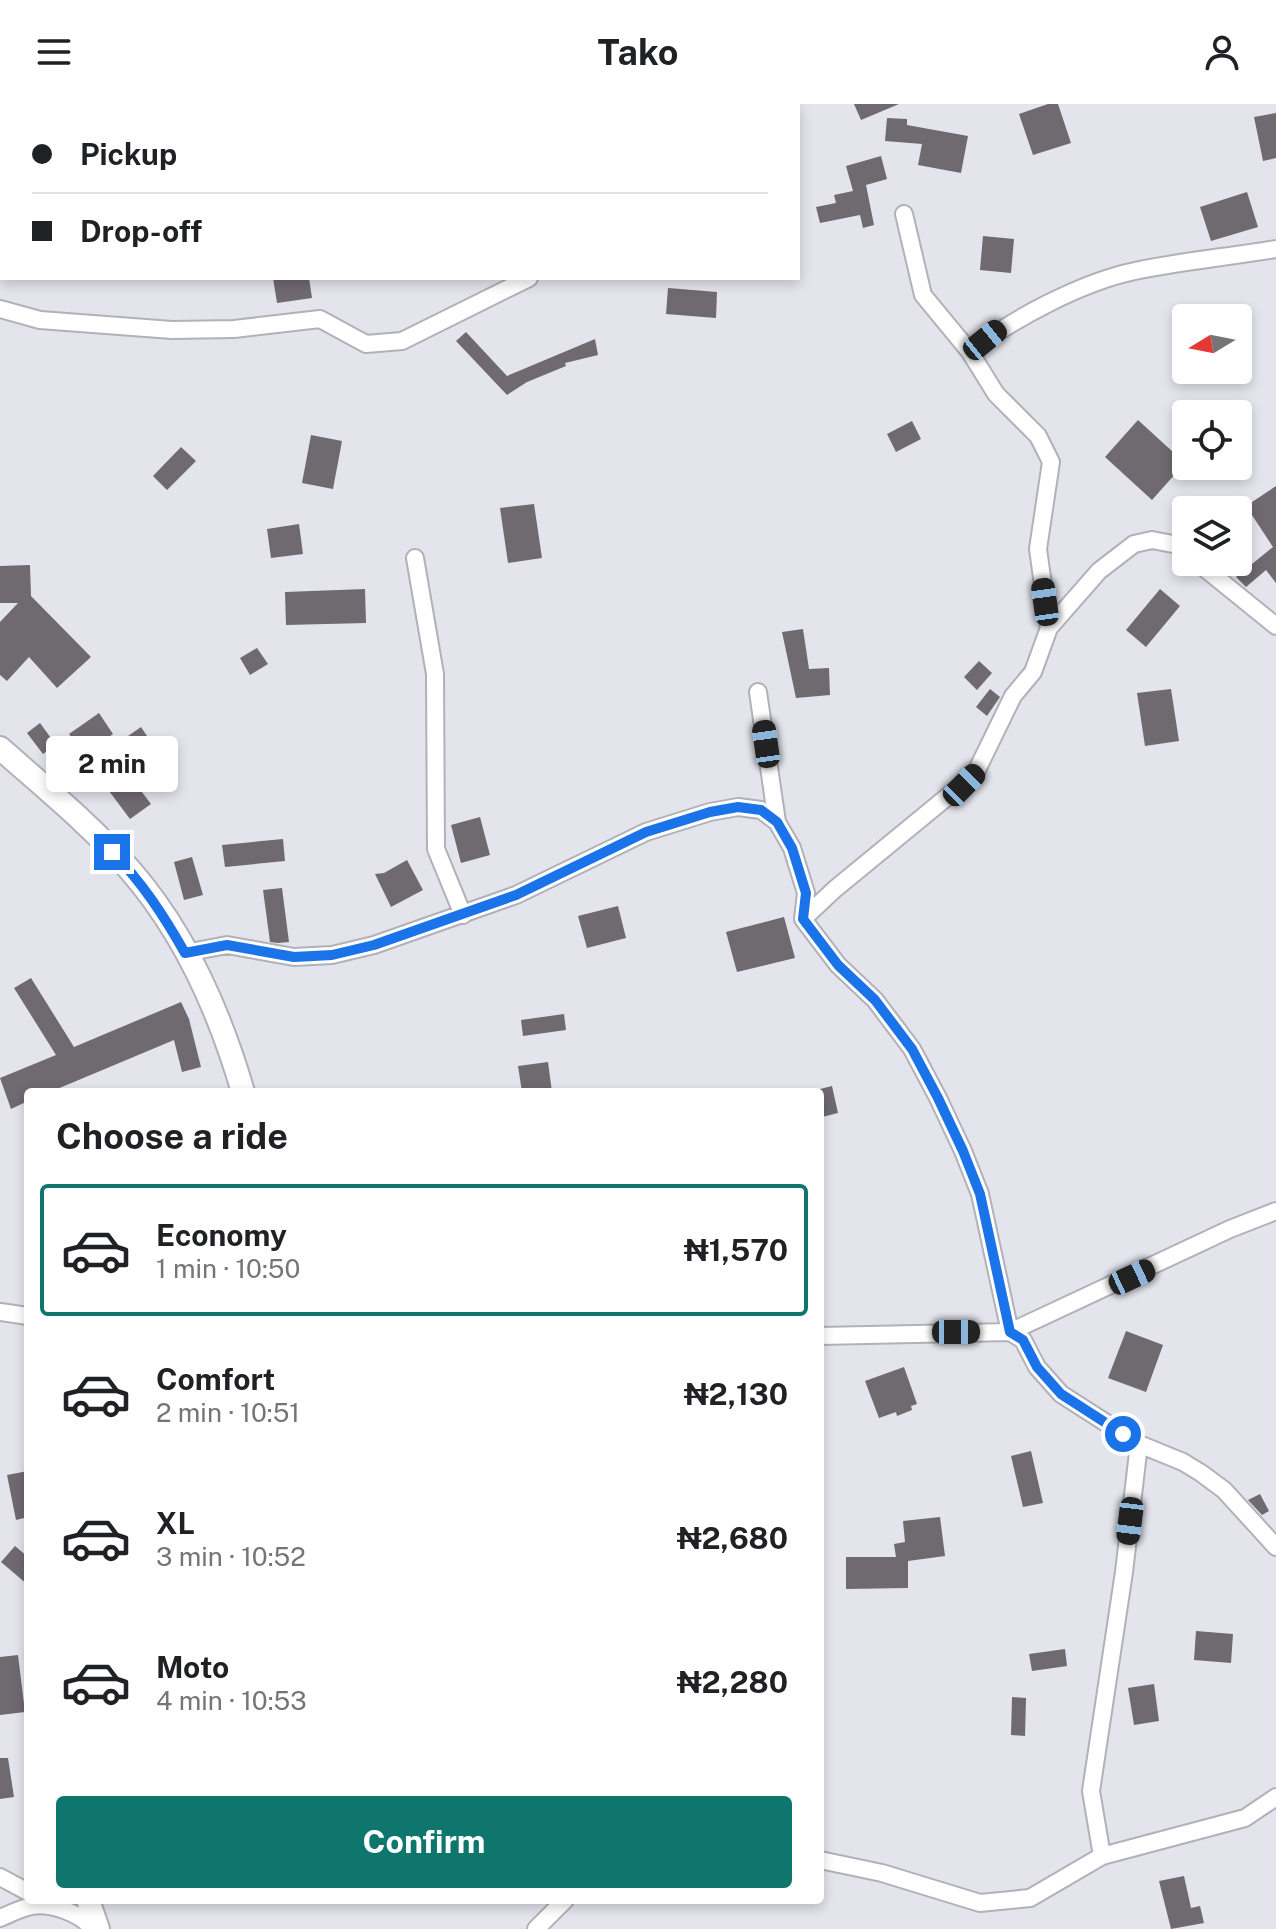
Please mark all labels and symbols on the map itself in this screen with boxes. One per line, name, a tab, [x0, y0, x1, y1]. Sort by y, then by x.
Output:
north arrow	[1172, 304, 1252, 384]
car	[959, 316, 1011, 364]
car	[1030, 577, 1060, 627]
car	[751, 719, 781, 769]
callout: 2 min	[46, 736, 178, 792]
car	[939, 760, 989, 810]
route end	[94, 834, 130, 870]
car	[1105, 1256, 1159, 1298]
car	[932, 1320, 980, 1344]
route start	[1105, 1416, 1141, 1452]
car	[1115, 1496, 1145, 1546]

